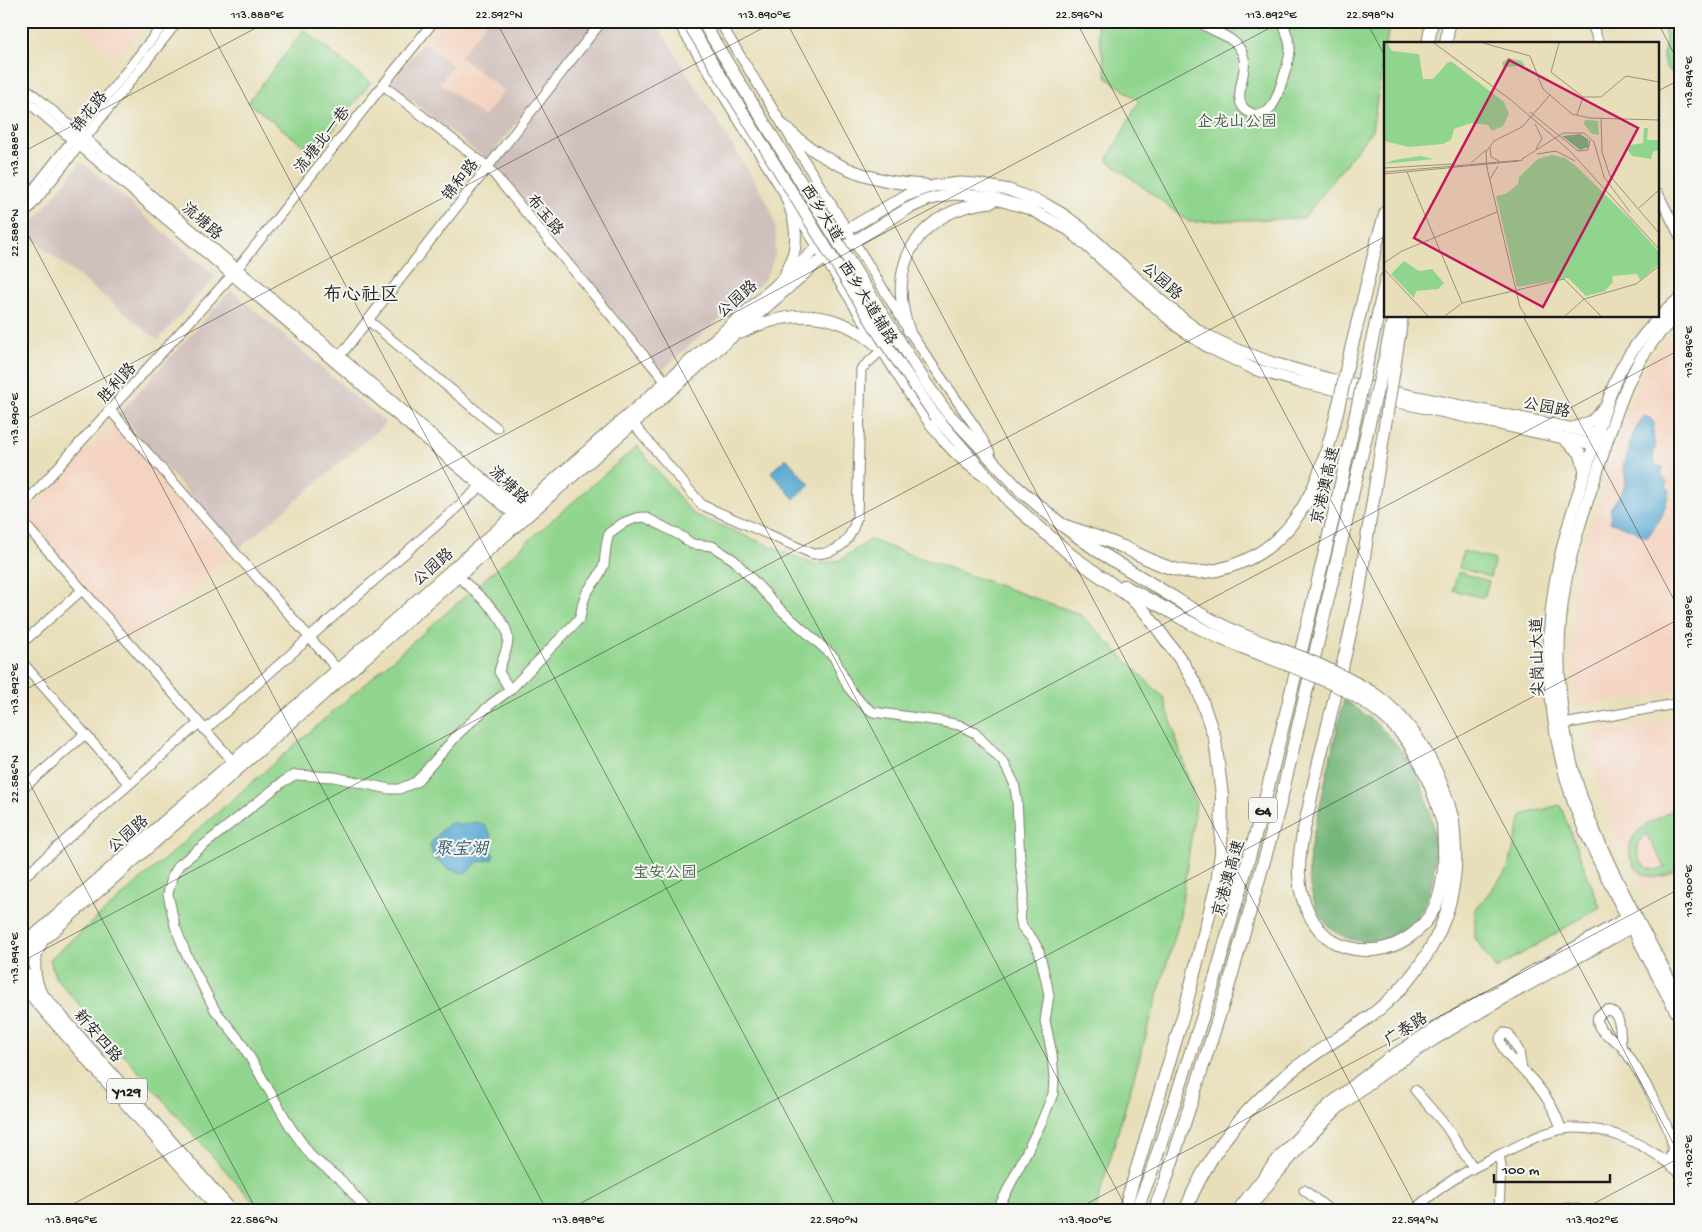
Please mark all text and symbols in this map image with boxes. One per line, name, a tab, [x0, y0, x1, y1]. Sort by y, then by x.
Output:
text: 113.888°E	[230, 9, 284, 23]
text: 22.592°N	[476, 9, 523, 23]
text: 113.890°E	[737, 9, 791, 23]
text: 22.596°N	[1055, 9, 1103, 23]
text: 113.892°E	[1244, 9, 1297, 23]
text: 22.598°N	[1346, 9, 1394, 23]
inset map	[1384, 42, 1660, 318]
text: 113.894°E	[1683, 56, 1697, 108]
street label: 锦花路	[67, 87, 113, 138]
street label: 流塘北一巷	[290, 103, 356, 179]
park label: 企龙山公园	[1197, 113, 1277, 133]
text: 113.888°E	[9, 123, 23, 177]
street label: 锦和路	[438, 155, 484, 206]
street label: 西乡大道	[795, 181, 847, 246]
street label: 布玉路	[521, 190, 568, 241]
street label: 流塘路	[176, 198, 226, 246]
text: 22.588°N	[9, 209, 23, 257]
street label: 西乡大道辅路	[833, 257, 901, 350]
street label: 公园路	[1136, 258, 1186, 306]
street label: 公园路	[713, 276, 763, 324]
district label: 布心社区	[323, 284, 399, 308]
text: 113.896°E	[1683, 326, 1697, 379]
street label: 胜利路	[94, 359, 142, 409]
text: 113.890°E	[9, 392, 23, 446]
street label: 公园路	[1521, 393, 1572, 424]
street label: 京港澳高速	[1307, 444, 1346, 527]
street label: 流塘路	[484, 462, 533, 510]
street label: 公园路	[409, 544, 459, 592]
text: 113.898°E	[1683, 596, 1697, 649]
street label: 尖岗山大道	[1527, 617, 1550, 697]
text: 113.892°E	[9, 663, 23, 716]
text: 22.586°N	[9, 755, 23, 803]
road number: G4	[1249, 798, 1277, 822]
street label: 公园路	[104, 811, 154, 859]
street label: 京港澳高速	[1208, 837, 1251, 920]
water label: 聚宝湖	[434, 839, 490, 861]
park label: 宝安公园	[633, 864, 697, 884]
text: 113.900°E	[1683, 864, 1697, 918]
text: 113.894°E	[9, 932, 23, 984]
street label: 新安四路	[68, 1006, 126, 1068]
street label: 广泰路	[1381, 1008, 1432, 1052]
road number: Y129	[107, 1078, 147, 1104]
text: 113.902°E	[1683, 1135, 1697, 1188]
scale bar	[1494, 1152, 1611, 1184]
text: 100 m	[1501, 1162, 1540, 1180]
text: 113.896°E	[44, 1214, 97, 1228]
text: 22.586°N	[230, 1214, 278, 1228]
text: 113.898°E	[551, 1214, 604, 1228]
text: 22.590°N	[810, 1214, 858, 1228]
text: 113.900°E	[1058, 1214, 1112, 1228]
text: 22.594°N	[1392, 1214, 1439, 1228]
text: 113.902°E	[1565, 1214, 1618, 1228]

